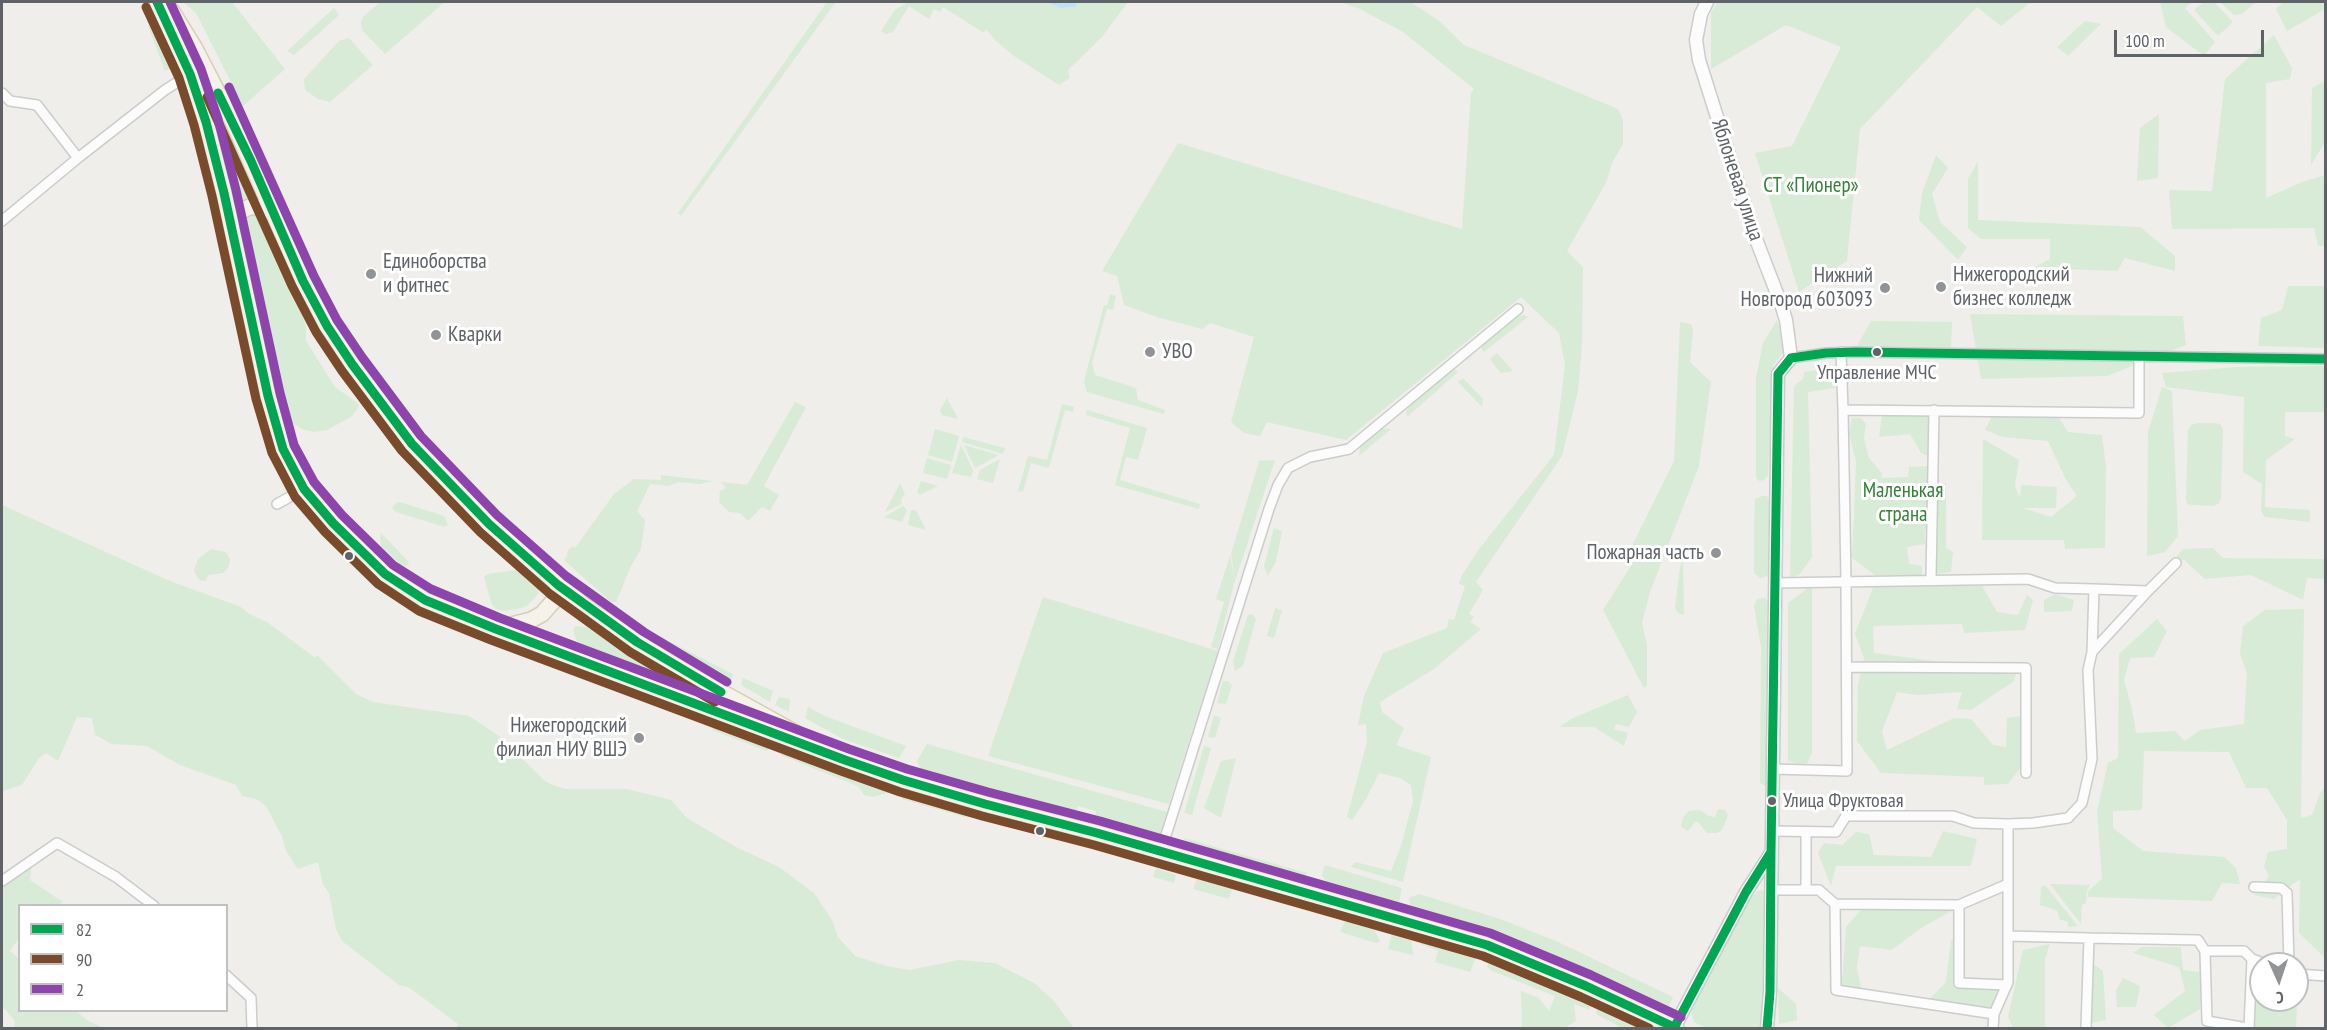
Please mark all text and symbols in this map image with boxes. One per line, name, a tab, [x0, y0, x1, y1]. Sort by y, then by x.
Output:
scale bar	[2117, 18, 2267, 56]
text: 100 m	[2125, 29, 2165, 52]
street label: Яблоневая улица	[1705, 116, 1769, 244]
park label: СТ «Пионер»	[1763, 173, 1859, 199]
place label: Единоборства и фитнес	[383, 249, 487, 299]
place label: Нижегородский бизнес колледж	[1953, 262, 2071, 312]
place label: Нижний Новгород 603093	[1741, 263, 1873, 313]
marker: Единоборства и фитнес	[364, 267, 378, 281]
marker: Нижегородский бизнес колледж	[1934, 280, 1948, 294]
marker: Нижний Новгород 603093	[1878, 281, 1892, 295]
place label: Кварки	[448, 322, 502, 348]
marker: Кварки	[429, 328, 443, 342]
place label: УВО	[1162, 339, 1193, 365]
marker: УВО	[1143, 345, 1157, 359]
marker: Управление МЧС	[1871, 346, 1883, 358]
place label: Управление МЧС	[1817, 361, 1937, 385]
park label: Маленькая страна	[1863, 478, 1943, 528]
place label: Пожарная часть	[1586, 540, 1704, 566]
marker: Пожарная часть	[1709, 546, 1723, 560]
unlabelled marker	[343, 550, 355, 562]
place label: Нижегородский филиал НИУ ВШЭ	[496, 713, 627, 763]
marker: Нижегородский филиал НИУ ВШЭ	[632, 731, 646, 745]
place label: Улица Фруктовая	[1783, 789, 1904, 813]
marker: Улица Фруктовая	[1766, 795, 1778, 807]
unlabelled marker	[1034, 825, 1046, 837]
legend	[18, 904, 228, 1012]
text: 82	[76, 918, 92, 941]
text: 90	[76, 948, 92, 971]
north arrow	[2249, 952, 2309, 1012]
text: 2	[76, 978, 84, 1001]
text: С	[2276, 988, 2284, 1008]

